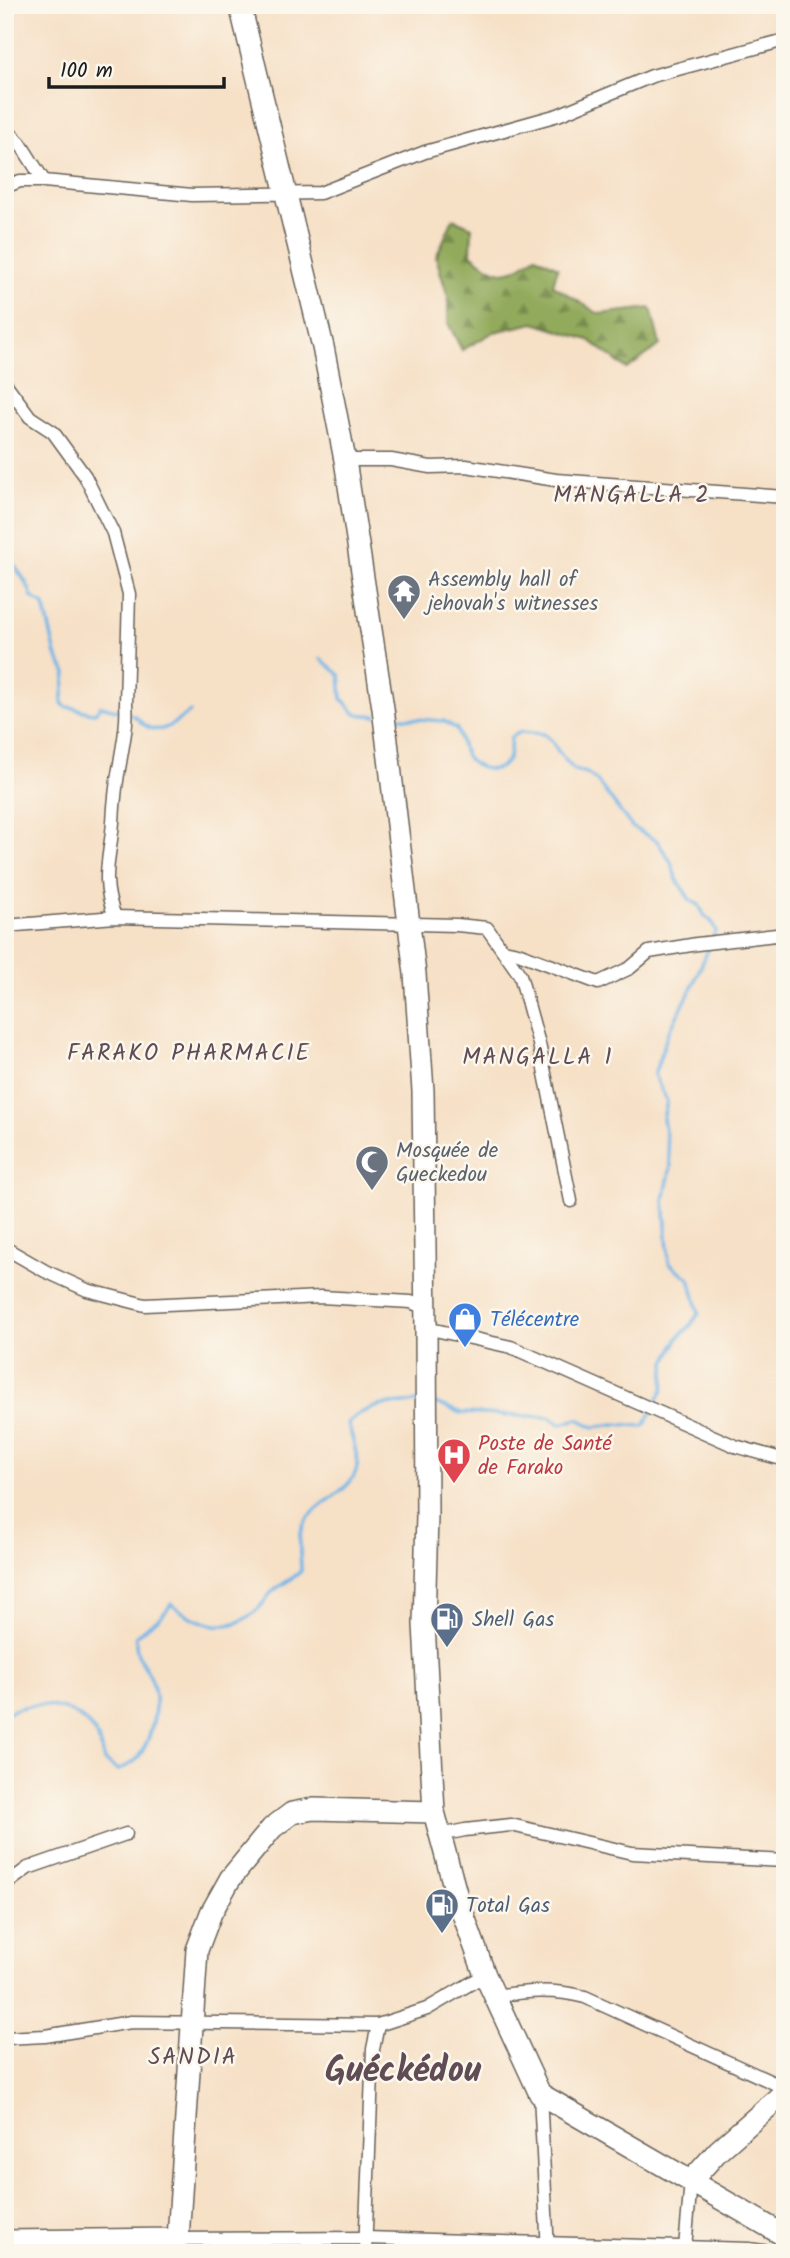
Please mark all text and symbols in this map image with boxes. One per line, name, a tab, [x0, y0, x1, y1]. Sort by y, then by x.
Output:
scale bar	[49, 46, 224, 90]
text: 100 m	[60, 55, 113, 88]
district label: MANGALLA 2	[553, 478, 711, 514]
place label: Assembly hall of jehovah's witnesses	[423, 564, 598, 621]
temple icon: Assembly hall of jehovah's witnesses	[385, 572, 423, 621]
district label: FARAKO PHARMACIE	[67, 1036, 311, 1072]
district label: MANGALLA 1	[462, 1040, 614, 1076]
place label: Mosquée de Gueckedou	[396, 1135, 499, 1192]
mosque icon: Mosquée de Gueckedou	[353, 1143, 391, 1192]
shop icon: Télécentre	[446, 1300, 484, 1349]
place label: Télécentre	[490, 1304, 580, 1337]
place label: Poste de Santé de Farako	[478, 1428, 613, 1485]
hospital icon: Poste de Santé de Farako	[435, 1436, 473, 1485]
fuel station icon: Shell Gas	[428, 1600, 466, 1649]
place label: Shell Gas	[472, 1604, 554, 1637]
fuel station icon: Total Gas	[423, 1886, 461, 1935]
place label: Total Gas	[466, 1890, 550, 1923]
district label: SANDIA	[148, 2040, 238, 2076]
district label: Guéckédou	[325, 2044, 482, 2100]

